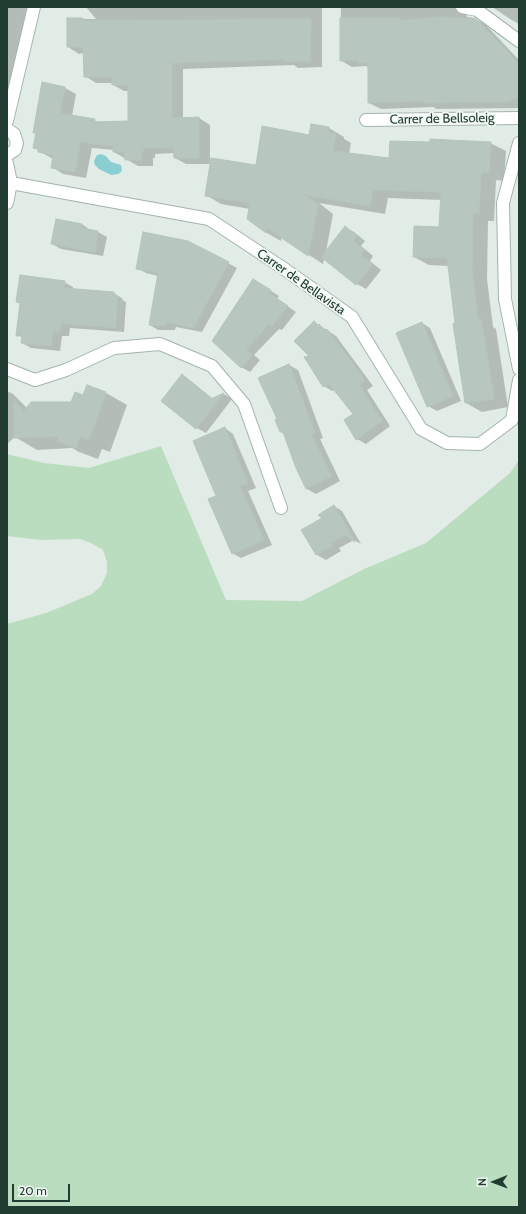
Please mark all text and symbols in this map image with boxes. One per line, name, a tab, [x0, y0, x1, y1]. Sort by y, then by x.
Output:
street label: Carrer de Bellsoleig	[389, 110, 495, 128]
street label: Carrer de Bellavista	[254, 246, 348, 318]
north arrow	[474, 1162, 514, 1202]
scale bar	[14, 1176, 72, 1202]
text: N	[475, 1178, 489, 1186]
text: 20 m	[19, 1183, 47, 1198]

